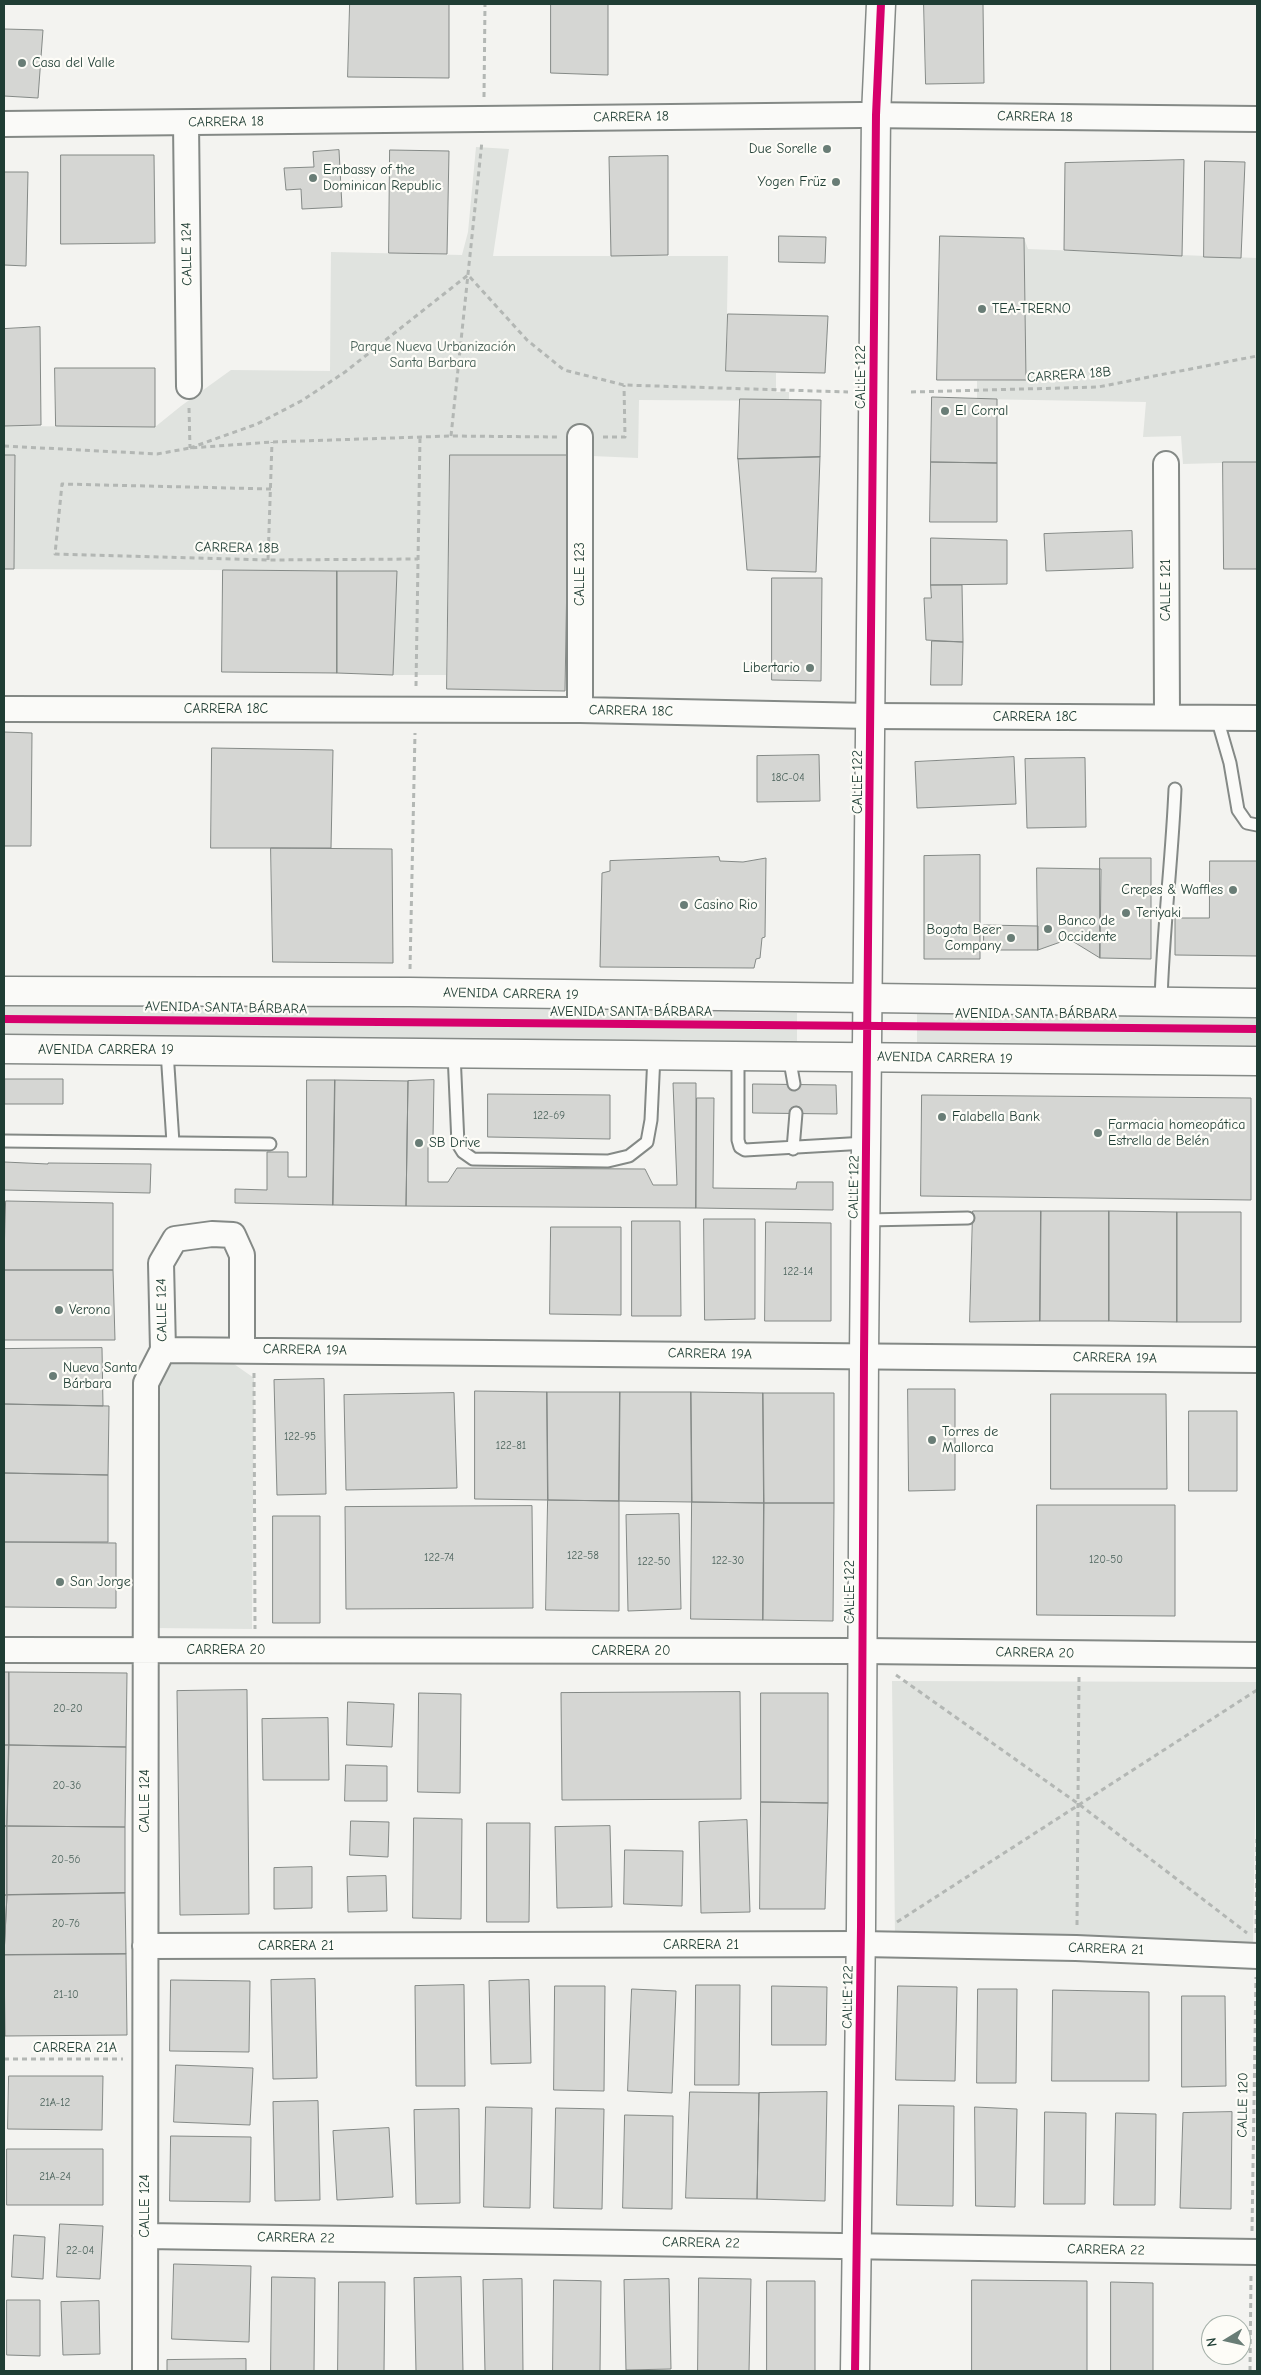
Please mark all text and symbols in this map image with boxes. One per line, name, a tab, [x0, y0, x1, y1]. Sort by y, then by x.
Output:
place label: Casa del Valle	[32, 55, 115, 71]
marker: Casa del Valle	[16, 57, 28, 69]
street label: CARRERA 18	[593, 108, 669, 126]
street label: CARRERA 18	[997, 108, 1073, 126]
street label: CARRERA 18	[188, 113, 264, 131]
place label: Due Sorelle	[749, 141, 817, 157]
marker: Due Sorelle	[821, 143, 833, 155]
place label: Embassy of the Dominican Republic	[323, 162, 442, 194]
marker: Embassy of the Dominican Republic	[307, 172, 319, 184]
place label: Yogen Früz	[757, 174, 826, 190]
marker: Yogen Früz	[830, 176, 842, 188]
street label: CALLE 124	[178, 222, 196, 286]
place label: TEA-TRERNO	[992, 301, 1071, 317]
marker: TEA-TRERNO	[976, 303, 988, 315]
park label: Parque Nueva Urbanización Santa Barbara	[350, 339, 516, 372]
street label: CALLE 122	[853, 345, 869, 409]
street label: CARRERA 18B	[1026, 364, 1112, 386]
place label: El Corral	[955, 403, 1008, 419]
marker: El Corral	[939, 405, 951, 417]
street label: CARRERA 18B	[195, 539, 279, 557]
street label: CALLE 123	[572, 542, 588, 606]
street label: CALLE 121	[1158, 559, 1174, 621]
place label: Libertario	[743, 660, 800, 676]
marker: Libertario	[804, 662, 816, 674]
street label: CARRERA 18C	[184, 701, 268, 717]
street label: CARRERA 18C	[589, 702, 673, 720]
street label: CARRERA 18C	[993, 709, 1077, 725]
street label: CALLE 122	[850, 750, 866, 814]
house number: 18C-04	[771, 771, 805, 785]
place label: Crepes & Waffles	[1121, 882, 1223, 898]
marker: Crepes & Waffles	[1227, 884, 1239, 896]
place label: Casino Rio	[694, 897, 758, 913]
marker: Casino Rio	[678, 899, 690, 911]
place label: Teriyaki	[1136, 905, 1181, 921]
marker: Teriyaki	[1120, 907, 1132, 919]
place label: Banco de Occidente	[1058, 913, 1116, 946]
place label: Bogota Beer Company	[926, 922, 1001, 954]
marker: Banco de Occidente	[1042, 923, 1054, 935]
marker: Bogota Beer Company	[1005, 932, 1017, 944]
street label: AVENIDA CARRERA 19	[443, 984, 579, 1004]
street label: AVENIDA SANTA BÁRBARA	[145, 998, 307, 1018]
street label: AVENIDA SANTA BÁRBARA	[550, 1004, 712, 1020]
street label: AVENIDA SANTA BÁRBARA	[955, 1006, 1117, 1022]
street label: AVENIDA CARRERA 19	[38, 1042, 174, 1058]
street label: AVENIDA CARRERA 19	[877, 1048, 1013, 1068]
house number: 122-69	[533, 1109, 565, 1123]
place label: Falabella Bank	[952, 1109, 1040, 1125]
marker: Falabella Bank	[936, 1111, 948, 1123]
place label: Farmacia homeopática Estrella de Belén	[1108, 1117, 1245, 1150]
marker: Farmacia homeopática Estrella de Belén	[1092, 1127, 1104, 1139]
place label: SB Drive	[429, 1135, 480, 1151]
marker: SB Drive	[413, 1137, 425, 1149]
street label: CALLE 122	[845, 1155, 863, 1219]
house number: 122-14	[783, 1265, 813, 1279]
street label: CALLE 124	[153, 1278, 171, 1342]
place label: Verona	[69, 1302, 110, 1318]
marker: Verona	[53, 1304, 65, 1316]
street label: CARRERA 19A	[263, 1341, 347, 1359]
street label: CARRERA 19A	[668, 1345, 752, 1363]
street label: CARRERA 19A	[1073, 1349, 1157, 1367]
place label: Nueva Santa Bárbara	[63, 1360, 137, 1392]
marker: Nueva Santa Bárbara	[47, 1370, 59, 1382]
place label: Torres de Mallorca	[942, 1424, 998, 1456]
house number: 122-95	[284, 1430, 316, 1444]
marker: Torres de Mallorca	[926, 1434, 938, 1446]
house number: 122-81	[496, 1439, 526, 1453]
house number: 122-58	[567, 1549, 599, 1563]
house number: 122-74	[424, 1551, 454, 1565]
house number: 120-50	[1089, 1553, 1123, 1567]
house number: 122-30	[712, 1554, 744, 1568]
house number: 122-50	[638, 1555, 670, 1569]
street label: CALLE 122	[842, 1560, 858, 1624]
place label: San Jorge	[70, 1574, 131, 1590]
marker: San Jorge	[54, 1576, 66, 1588]
street label: CARRERA 20	[187, 1642, 265, 1658]
street label: CARRERA 20	[592, 1643, 670, 1659]
street label: CARRERA 20	[995, 1644, 1075, 1662]
house number: 20-20	[53, 1702, 83, 1716]
street label: CALLE 124	[137, 1769, 153, 1833]
house number: 20-36	[53, 1779, 81, 1793]
house number: 20-56	[52, 1853, 80, 1867]
house number: 20-76	[52, 1917, 80, 1931]
street label: CARRERA 21	[663, 1937, 739, 1953]
street label: CARRERA 21	[258, 1938, 334, 1954]
street label: CARRERA 21	[1068, 1939, 1144, 1959]
street label: CALLE 122	[839, 1965, 857, 2029]
house number: 21-10	[53, 1988, 79, 2002]
street label: CARRERA 21A	[33, 2040, 117, 2056]
street label: CALLE 120	[1234, 2072, 1252, 2138]
house number: 21A-12	[40, 2096, 70, 2110]
house number: 21A-24	[39, 2170, 71, 2184]
street label: CALLE 124	[137, 2174, 153, 2238]
street label: CARRERA 22	[257, 2229, 335, 2247]
street label: CARRERA 22	[662, 2234, 740, 2252]
street label: CARRERA 22	[1067, 2241, 1145, 2259]
house number: 22-04	[66, 2244, 94, 2258]
north arrow	[1201, 2315, 1251, 2365]
text: N	[1203, 2336, 1221, 2348]

